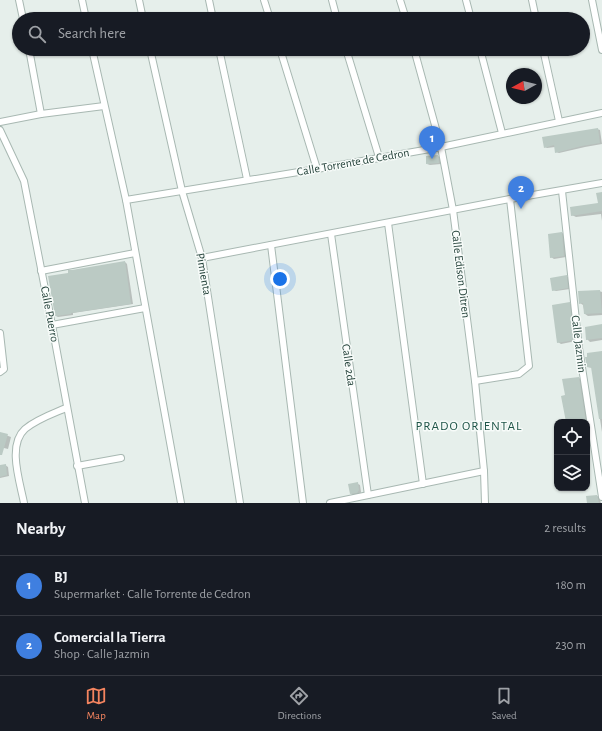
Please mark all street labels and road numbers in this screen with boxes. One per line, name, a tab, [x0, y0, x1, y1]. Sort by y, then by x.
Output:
street label: Calle Torrente de Cedron	[296, 146, 410, 178]
street label: Calle Edison Ditren	[450, 229, 472, 319]
street label: Pimienta	[194, 252, 214, 297]
street label: Calle Puerro	[39, 285, 61, 343]
street label: Calle Jazmin	[570, 315, 588, 373]
street label: Calle 2da	[340, 343, 358, 387]

